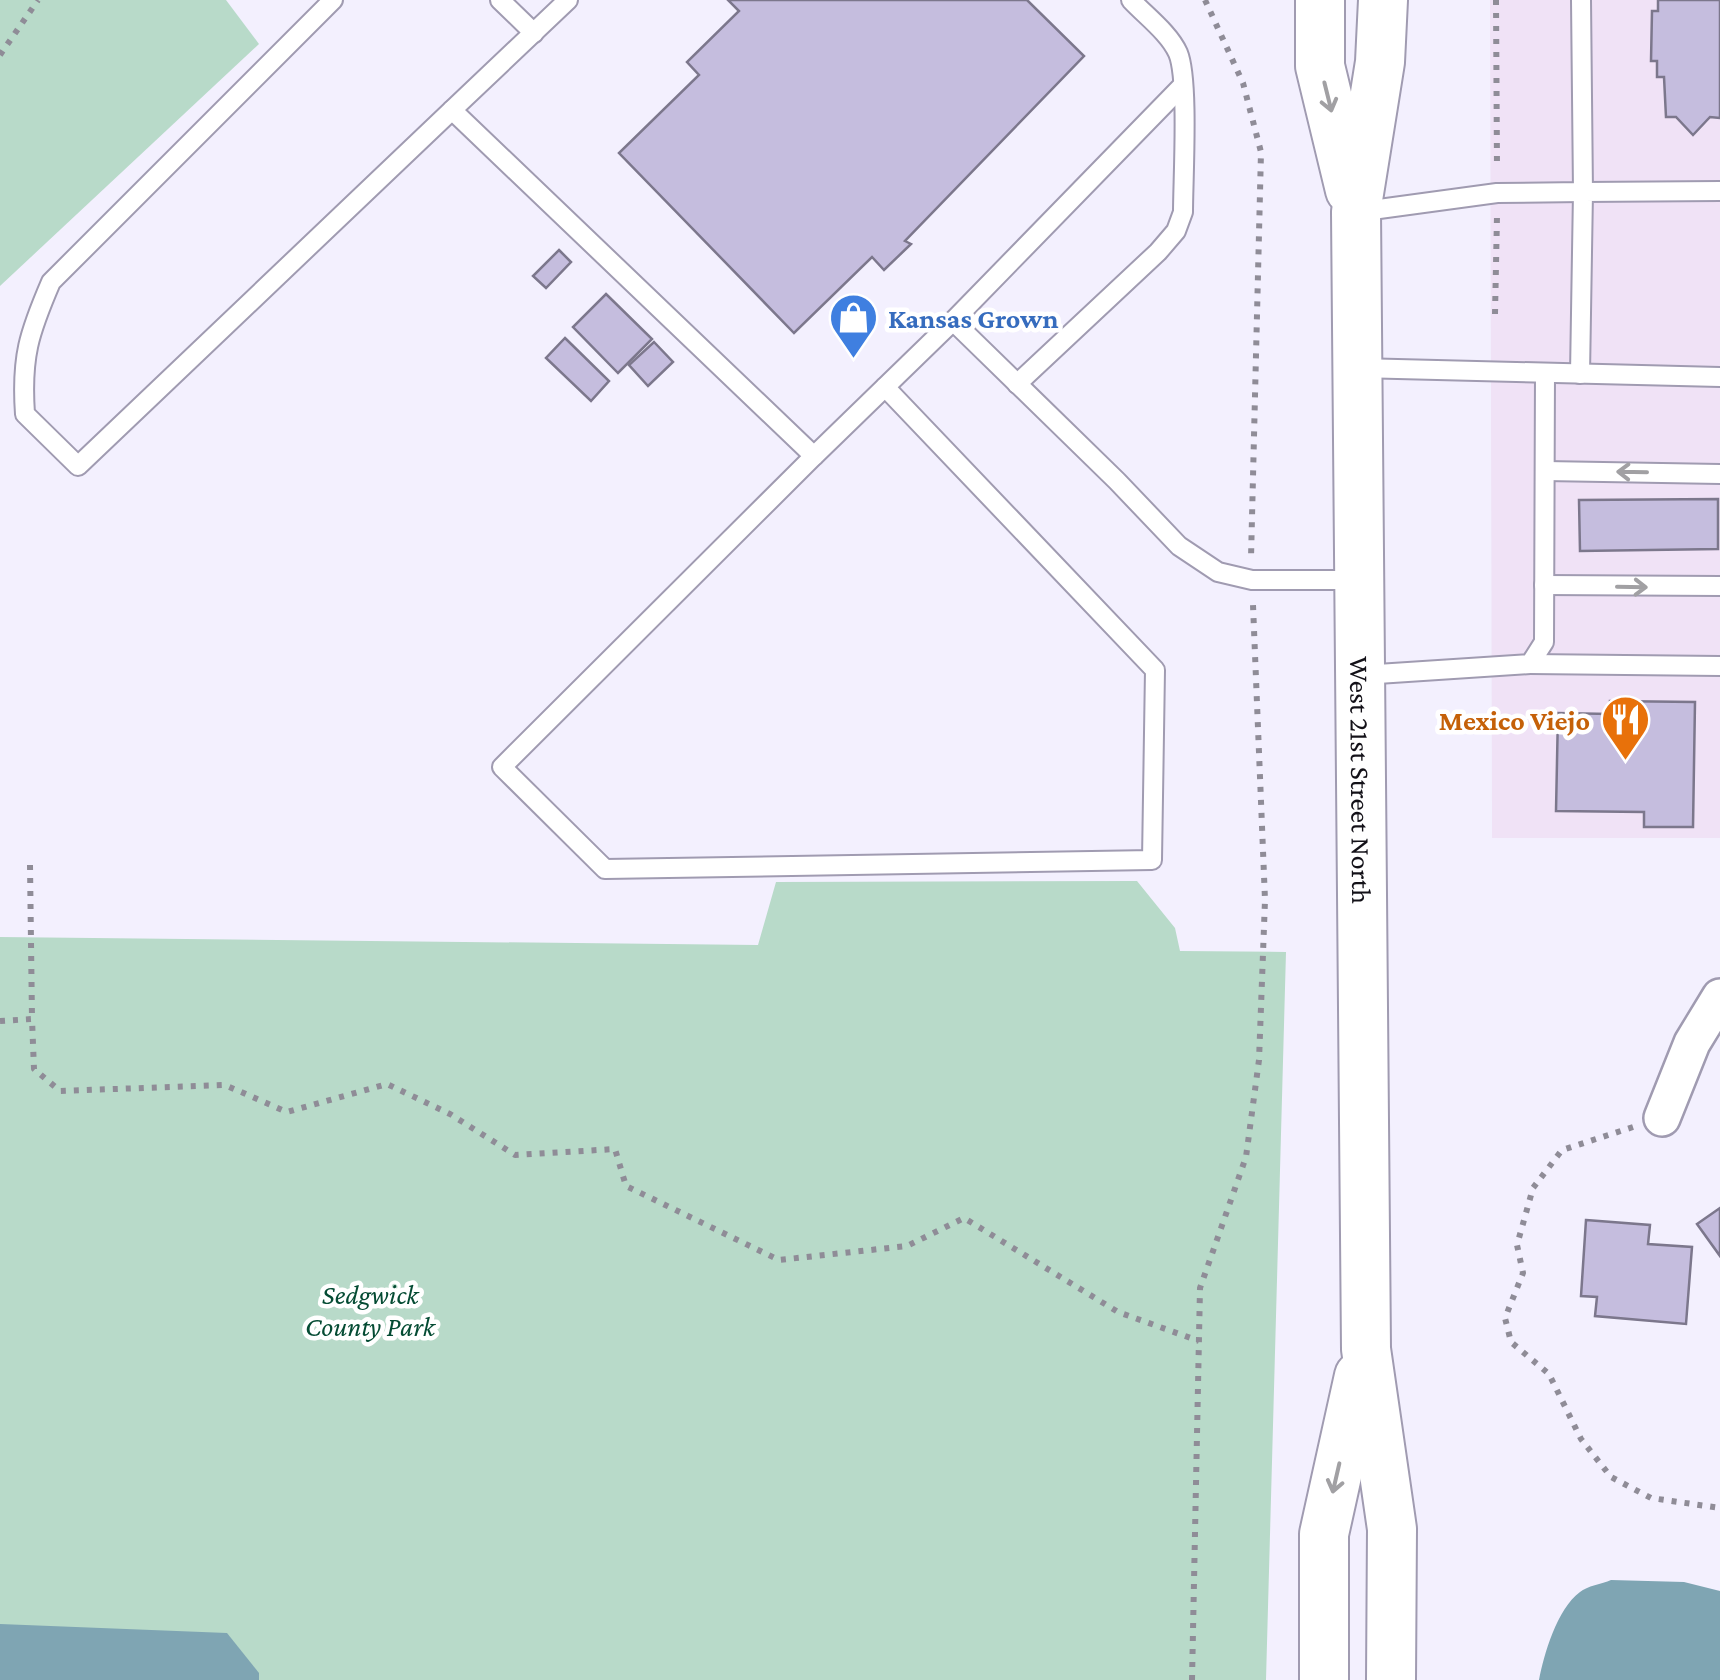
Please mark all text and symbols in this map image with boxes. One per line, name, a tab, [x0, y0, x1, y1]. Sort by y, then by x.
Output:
one-way arrow	[1319, 81, 1338, 112]
shop icon: Kansas Grown	[827, 292, 879, 360]
place label: Kansas Grown	[888, 303, 1059, 334]
one-way arrow	[1617, 463, 1649, 482]
one-way arrow	[1616, 577, 1648, 596]
street label: West 21st Street North	[1344, 656, 1378, 904]
restaurant icon: Mexico Viejo	[1599, 694, 1651, 762]
place label: Mexico Viejo	[1439, 705, 1590, 736]
park label: Sedgwick County Park	[305, 1279, 437, 1342]
one-way arrow	[1326, 1461, 1345, 1493]

